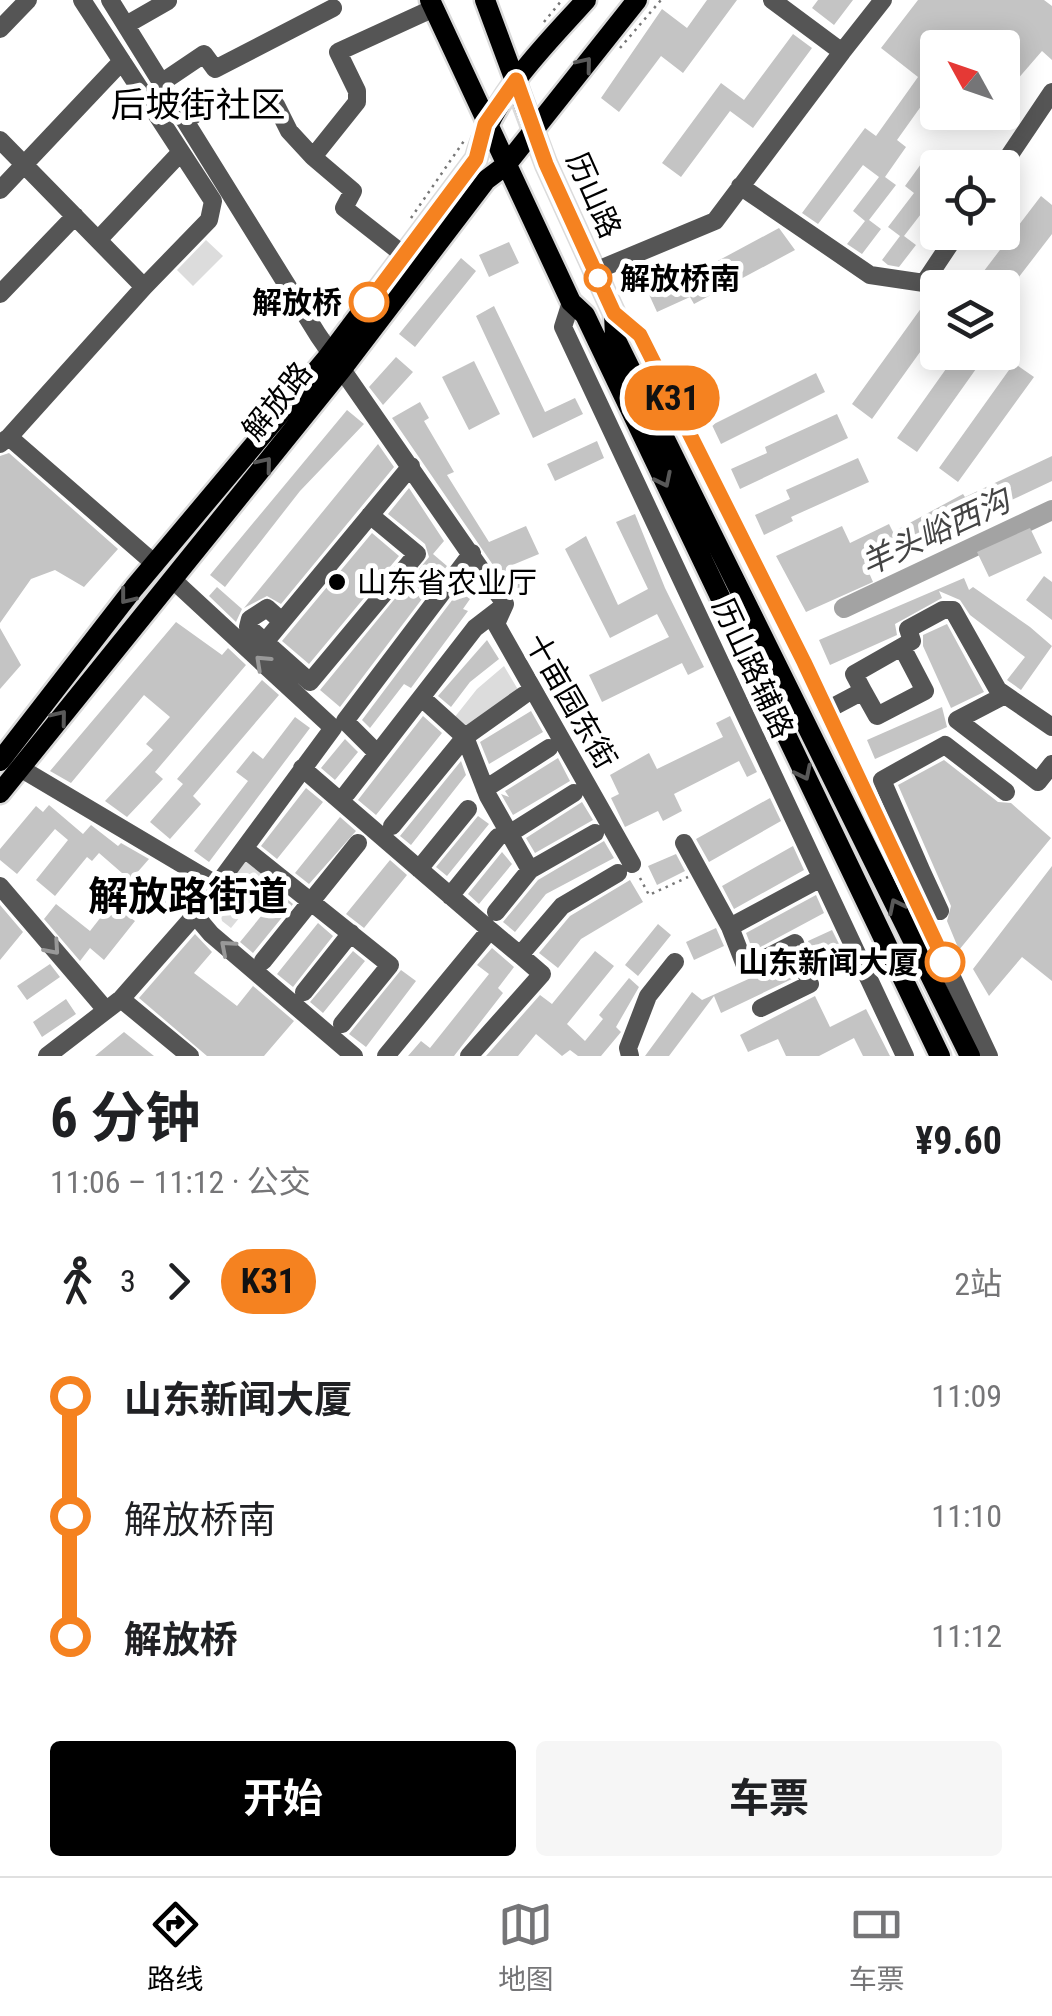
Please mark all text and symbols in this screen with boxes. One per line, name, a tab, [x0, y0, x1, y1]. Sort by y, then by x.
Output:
north arrow	[920, 30, 1020, 130]
map controls	[920, 30, 1020, 370]
one-way arrow	[573, 58, 591, 76]
district label: 后坡街社区	[110, 85, 286, 126]
street label: 历山路	[560, 147, 628, 243]
button: locate	[920, 150, 1020, 250]
place label: 解放桥南	[620, 261, 740, 296]
marker: 解放桥南	[585, 265, 611, 291]
button: layers	[920, 270, 1020, 370]
marker: 解放桥	[350, 283, 388, 321]
place label: 解放桥	[252, 285, 342, 320]
street label: 解放路	[235, 355, 319, 447]
line badge: K31	[614, 366, 730, 430]
text: K31	[645, 378, 699, 419]
one-way arrow	[253, 458, 271, 476]
one-way arrow	[651, 470, 671, 488]
water label: 羊头峪西沟	[854, 480, 1018, 583]
place label: 山东省农业厅	[357, 565, 537, 600]
marker: 山东省农业厅	[326, 571, 348, 593]
one-way arrow	[121, 586, 139, 604]
street label: 历山路辅路	[705, 593, 801, 743]
street label: 十亩园东街	[518, 627, 624, 775]
one-way arrow	[255, 656, 273, 674]
one-way arrow	[49, 710, 66, 728]
one-way arrow	[792, 763, 812, 781]
district label: 解放路街道	[88, 873, 288, 920]
one-way arrow	[888, 898, 908, 916]
one-way arrow	[42, 936, 60, 955]
one-way arrow	[220, 941, 239, 959]
marker: 山东新闻大厦	[926, 943, 964, 981]
place label: 山东新闻大厦	[738, 945, 918, 980]
text: 6 分钟	[50, 1086, 200, 1150]
text: ¥9.60	[915, 1119, 1002, 1163]
text: 11:06 – 11:12 · 公交	[50, 1163, 311, 1201]
icon: walk	[50, 1254, 105, 1309]
icon: forward	[151, 1254, 206, 1309]
text: K31	[241, 1261, 296, 1302]
text: 3	[120, 1262, 136, 1300]
text: 2站	[954, 1265, 1002, 1303]
text: 11:09	[931, 1377, 1002, 1415]
text: 山东新闻大厦	[124, 1378, 352, 1422]
text: 11:10	[931, 1497, 1002, 1535]
text: 解放桥南	[124, 1498, 276, 1542]
text: 11:12	[931, 1617, 1002, 1655]
text: 解放桥	[124, 1618, 238, 1662]
button: 开始	[50, 1741, 516, 1856]
button: 车票	[536, 1741, 1002, 1856]
tab: 路线	[147, 1897, 203, 1997]
tab: 地图	[498, 1897, 554, 1997]
tab: 车票	[849, 1897, 905, 1997]

